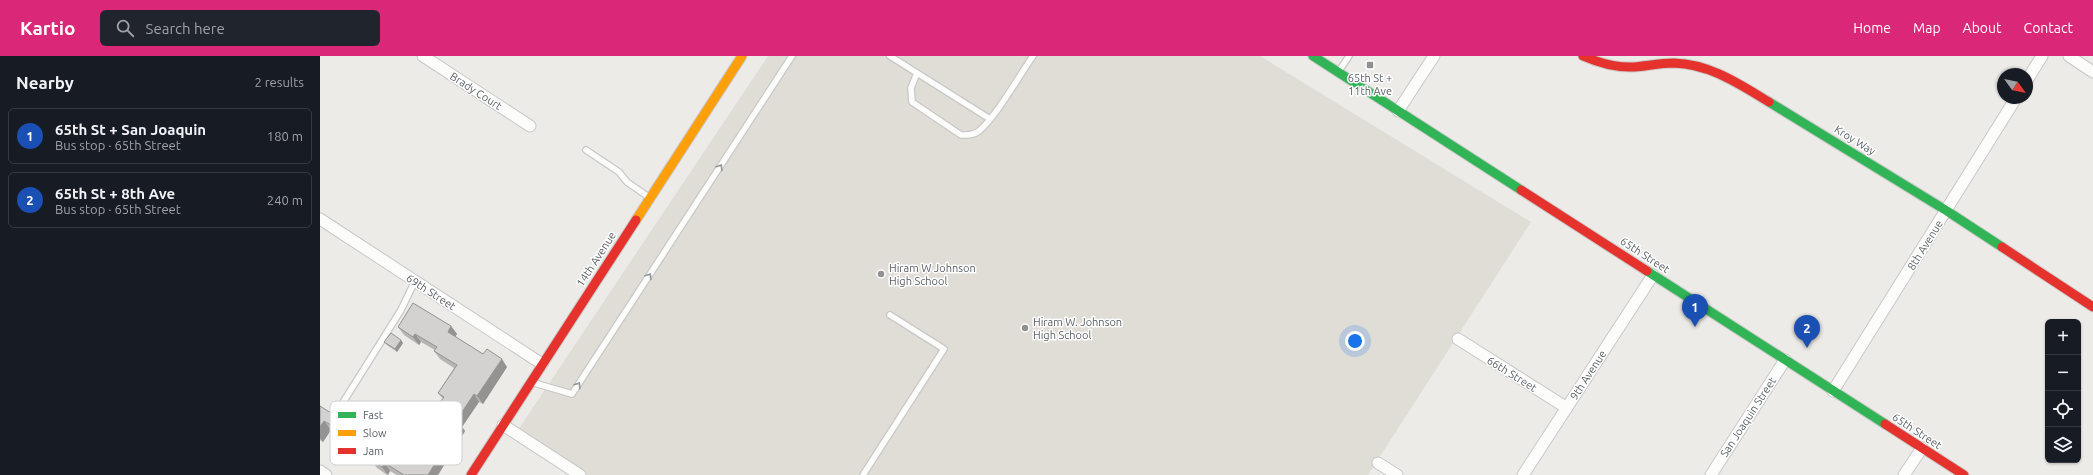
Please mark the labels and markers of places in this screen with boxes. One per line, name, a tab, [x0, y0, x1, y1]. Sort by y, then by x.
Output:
marker: 65th St + 11th Ave	[1365, 60, 1375, 70]
place label: 65th St + 11th Ave	[1348, 72, 1392, 97]
place label: Hiram W Johnson High School	[889, 262, 976, 287]
marker: Hiram W Johnson High School	[876, 269, 886, 279]
pin: 1	[1682, 294, 1708, 327]
pin: 2	[1794, 315, 1820, 348]
place label: Hiram W. Johnson High School	[1033, 316, 1122, 341]
marker: Hiram W. Johnson High School	[1020, 323, 1030, 333]

